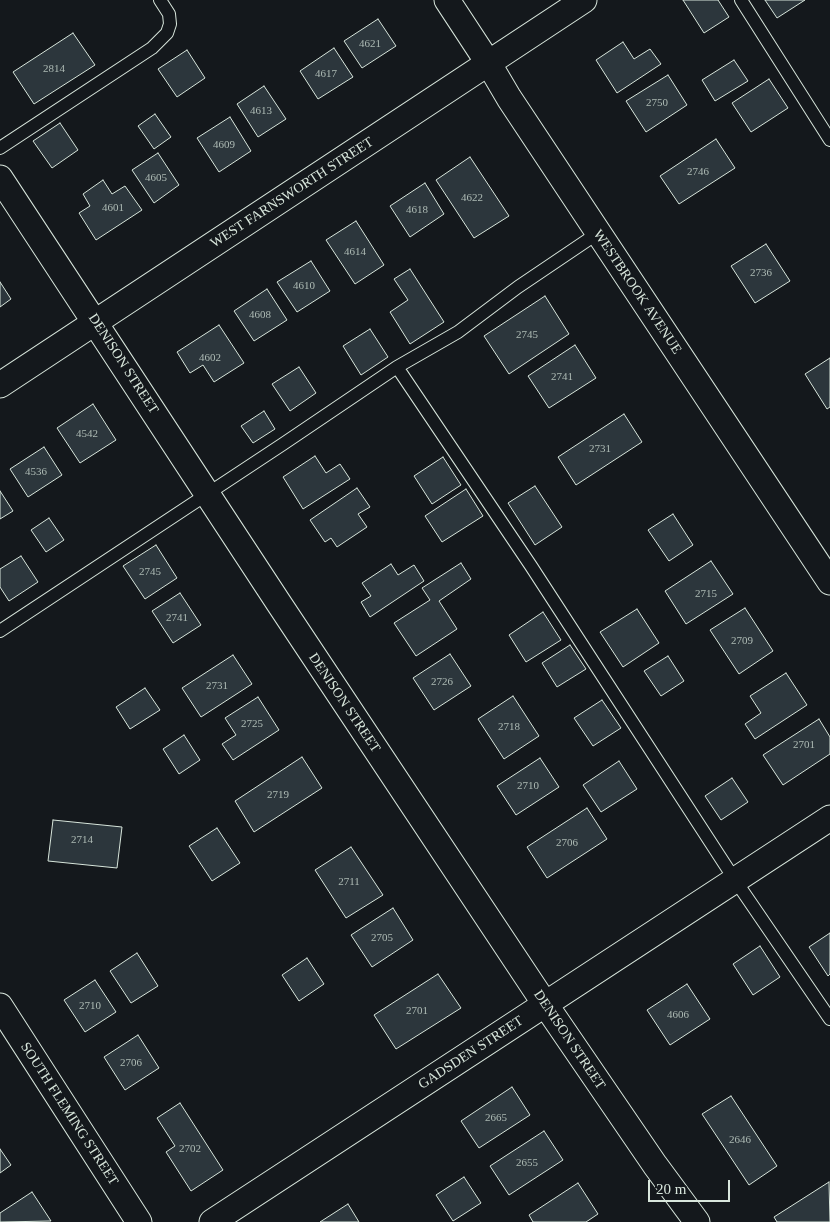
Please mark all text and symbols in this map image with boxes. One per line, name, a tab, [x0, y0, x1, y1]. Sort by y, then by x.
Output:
house number: 4621	[359, 37, 381, 51]
house number: 2814	[43, 62, 65, 76]
house number: 4617	[315, 67, 337, 81]
house number: 2750	[646, 96, 668, 110]
house number: 4613	[250, 104, 272, 118]
street label: WEST FARNSWORTH STREET	[207, 134, 377, 252]
house number: 4609	[213, 138, 235, 152]
house number: 2746	[687, 165, 709, 179]
house number: 4605	[145, 171, 167, 185]
house number: 4622	[461, 191, 483, 205]
house number: 4601	[102, 201, 124, 215]
house number: 4618	[406, 203, 428, 217]
street label: WESTBROOK AVENUE	[589, 227, 685, 357]
house number: 4614	[344, 245, 366, 259]
house number: 2736	[750, 266, 772, 280]
house number: 4610	[293, 279, 315, 293]
house number: 4608	[249, 308, 271, 322]
street label: DENISON STREET	[84, 311, 162, 417]
house number: 2745	[516, 328, 538, 342]
house number: 4602	[199, 351, 221, 365]
house number: 2741	[551, 370, 573, 384]
house number: 4542	[76, 427, 98, 441]
house number: 2731	[589, 442, 611, 456]
house number: 4536	[25, 465, 47, 479]
house number: 2745	[139, 565, 161, 579]
house number: 2715	[695, 587, 717, 601]
house number: 2741	[166, 611, 188, 625]
house number: 2709	[731, 634, 753, 648]
street label: DENISON STREET	[305, 650, 383, 756]
house number: 2726	[431, 675, 453, 689]
house number: 2731	[206, 679, 228, 693]
house number: 2725	[241, 717, 263, 731]
house number: 2718	[498, 720, 520, 734]
house number: 2701	[793, 738, 815, 752]
house number: 2710	[517, 779, 539, 793]
house number: 2719	[267, 788, 289, 802]
house number: 2714	[71, 833, 93, 847]
house number: 2706	[556, 836, 578, 850]
house number: 2711	[338, 875, 360, 889]
house number: 2705	[371, 931, 393, 945]
street label: DENISON STREET	[530, 987, 608, 1093]
house number: 2710	[79, 999, 101, 1013]
house number: 2701	[406, 1004, 428, 1018]
house number: 4606	[667, 1008, 689, 1022]
street label: GADSDEN STREET	[415, 1013, 527, 1093]
street label: SOUTH FLEMING STREET	[16, 1039, 122, 1189]
house number: 2706	[120, 1056, 142, 1070]
house number: 2665	[485, 1111, 507, 1125]
house number: 2646	[729, 1133, 751, 1147]
house number: 2702	[179, 1142, 201, 1156]
house number: 2655	[516, 1156, 538, 1170]
scale bar	[650, 1170, 732, 1202]
text: 20 m	[656, 1181, 686, 1197]

